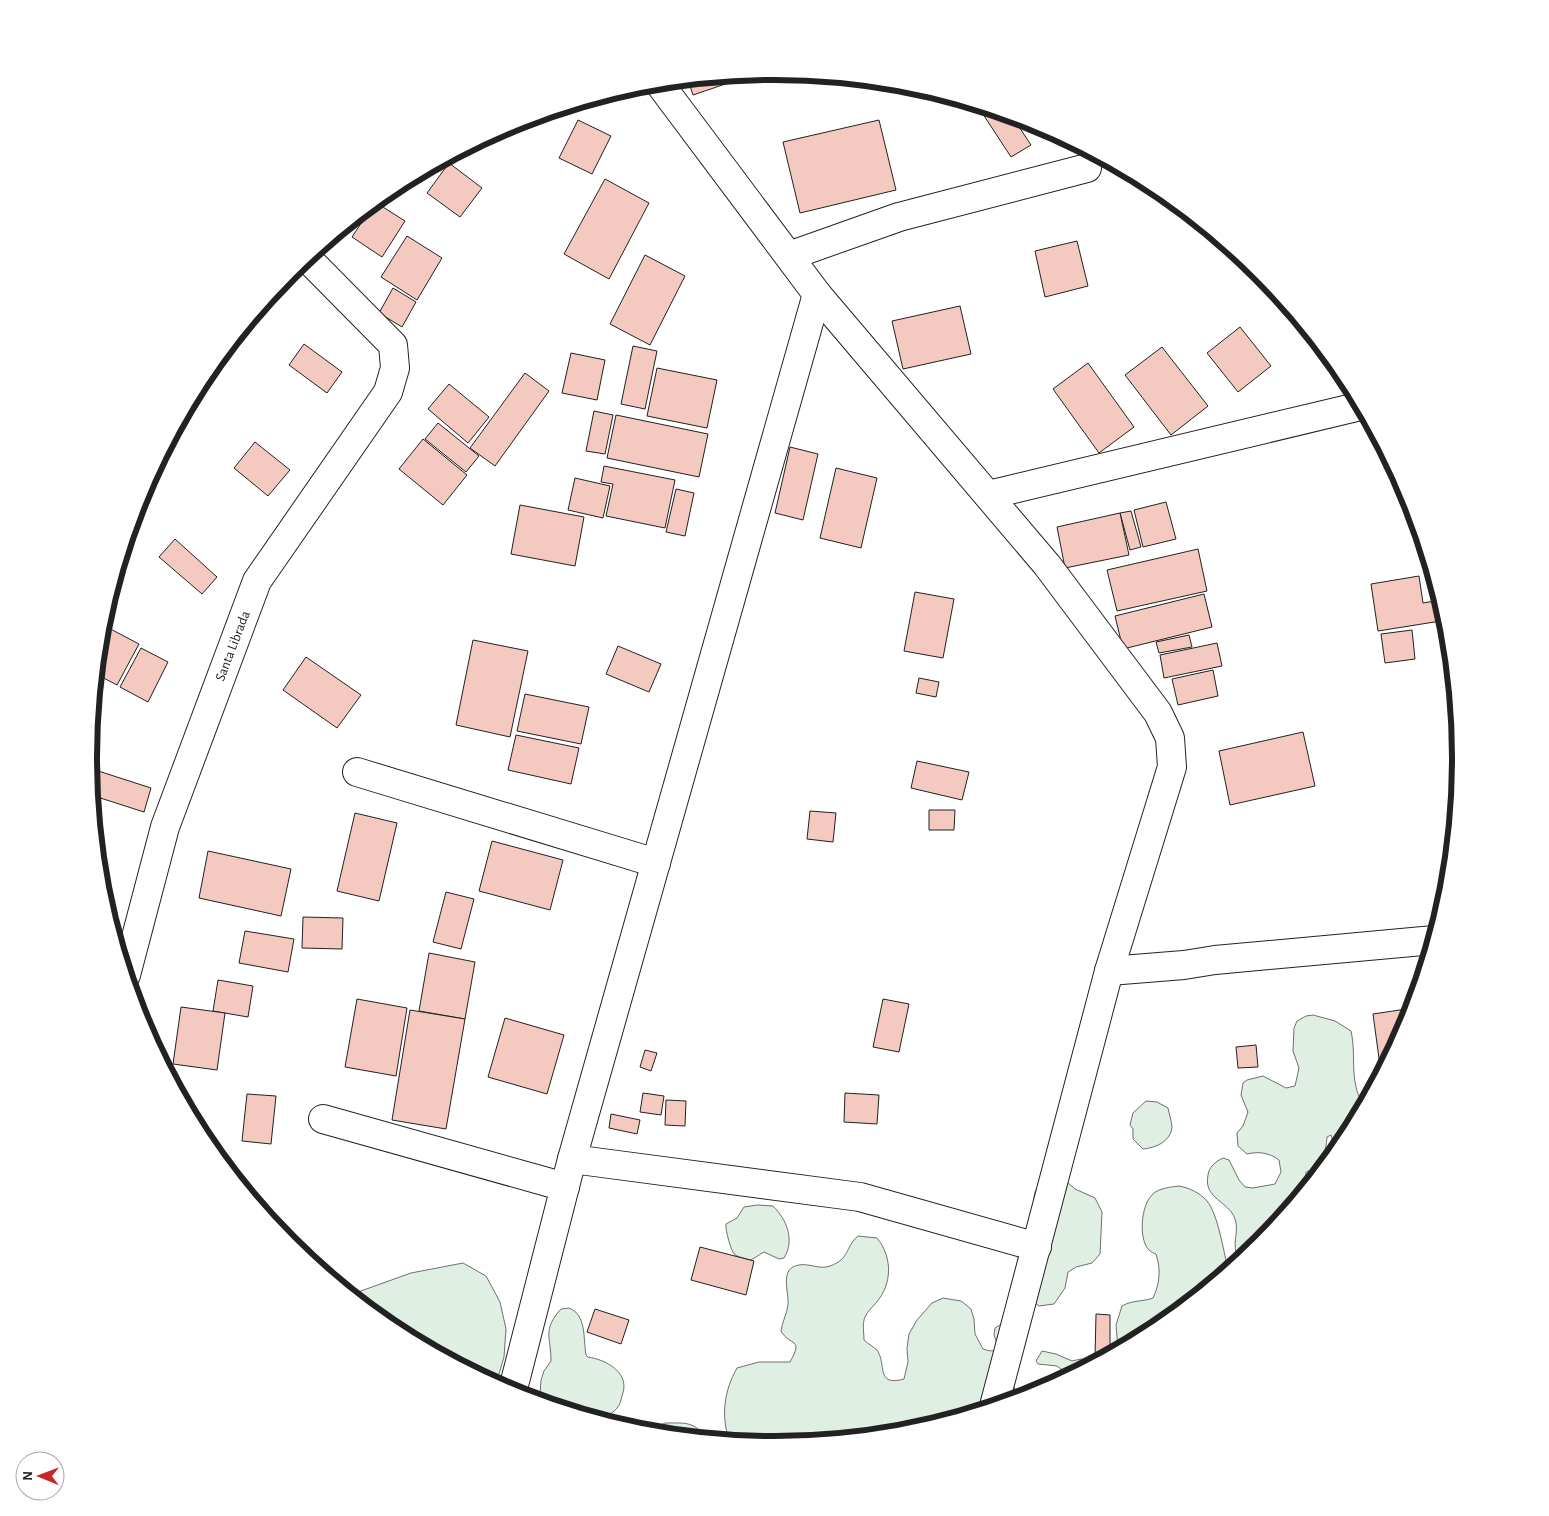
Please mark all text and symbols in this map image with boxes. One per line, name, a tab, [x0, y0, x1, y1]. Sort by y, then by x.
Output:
street label: Santa Librada	[213, 608, 253, 683]
north arrow	[15, 1451, 65, 1501]
text: N	[21, 1471, 35, 1481]

